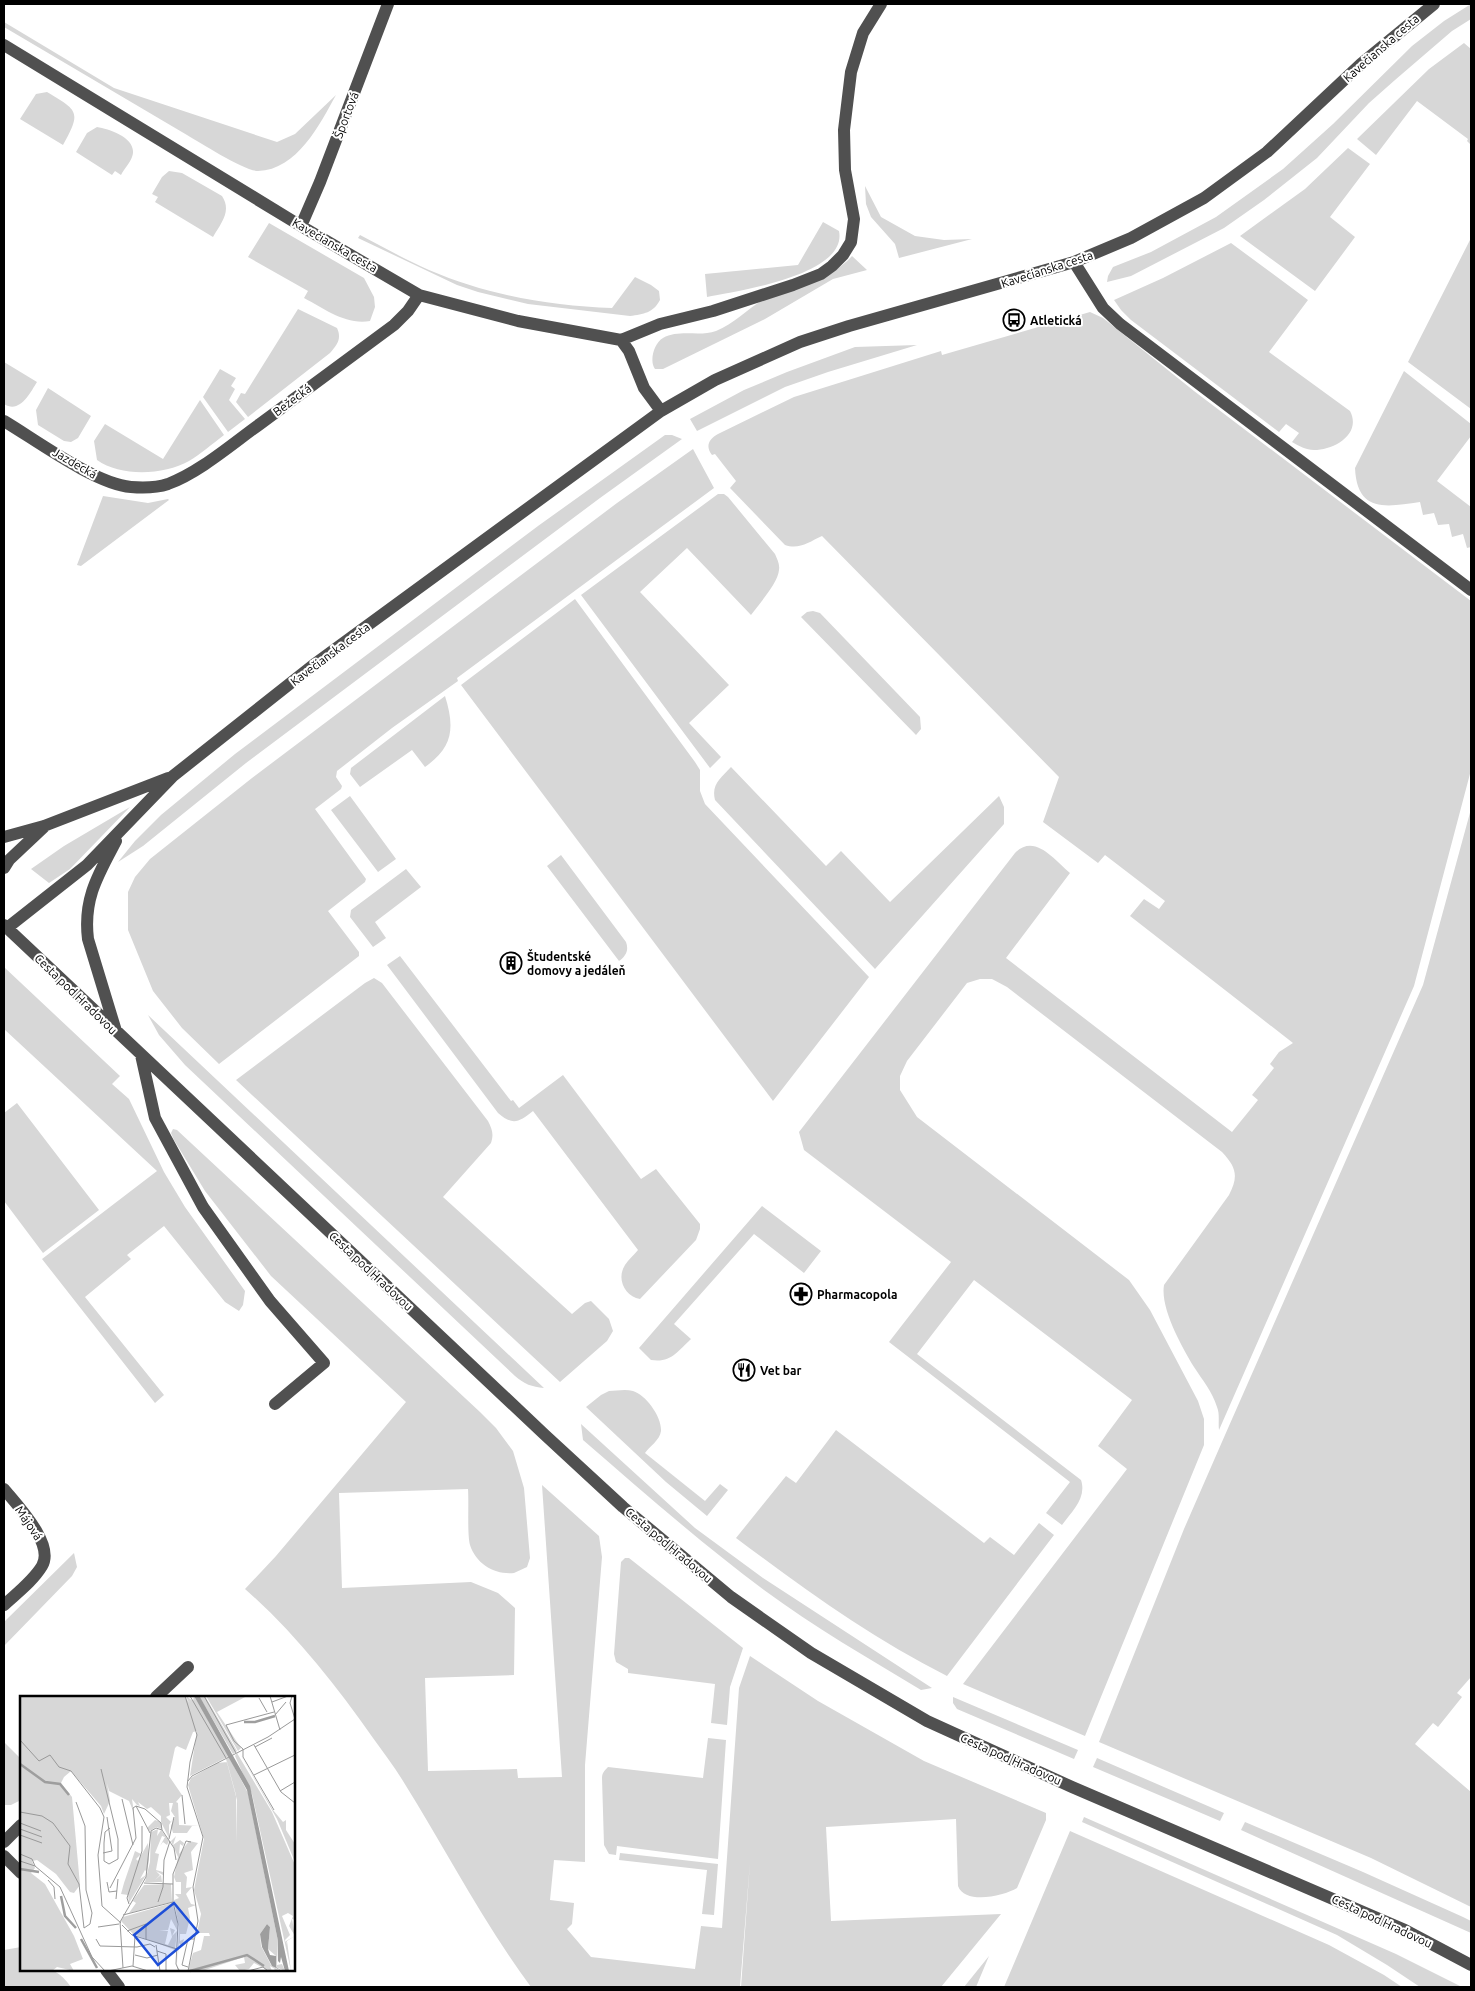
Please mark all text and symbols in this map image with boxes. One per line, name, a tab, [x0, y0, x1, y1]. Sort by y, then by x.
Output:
street label: Kavečianska cesta	[1341, 12, 1421, 84]
street label: Športová	[331, 90, 361, 140]
street label: Kavečianska cesta	[290, 215, 380, 275]
street label: Kavečianska cesta	[999, 248, 1095, 290]
bus stop icon: Atletická	[1002, 308, 1026, 332]
place label: Atletická	[1030, 314, 1082, 327]
street label: Bežecká	[270, 382, 314, 418]
street label: Jazdecká	[51, 445, 99, 481]
street label: Kavečianska cesta	[288, 620, 372, 688]
place label: Študentské domovy a jedáleň	[527, 948, 626, 977]
street label: Cesta pod Hradovou	[32, 951, 120, 1037]
building icon: Študentské domovy a jedáleň	[499, 951, 523, 975]
street label: Cesta pod Hradovou	[327, 1229, 415, 1313]
pharmacy icon: Pharmacopola	[789, 1282, 813, 1306]
place label: Pharmacopola	[817, 1288, 898, 1301]
restaurant icon: Vet bar	[732, 1358, 756, 1382]
place label: Vet bar	[760, 1364, 801, 1377]
street label: Májová	[13, 1503, 45, 1543]
street label: Cesta pod Hradovou	[623, 1505, 715, 1585]
inset map	[20, 1696, 295, 1971]
street label: Cesta pod Hradovou	[958, 1731, 1064, 1787]
street label: Cesta pod Hradovou	[1330, 1892, 1434, 1950]

